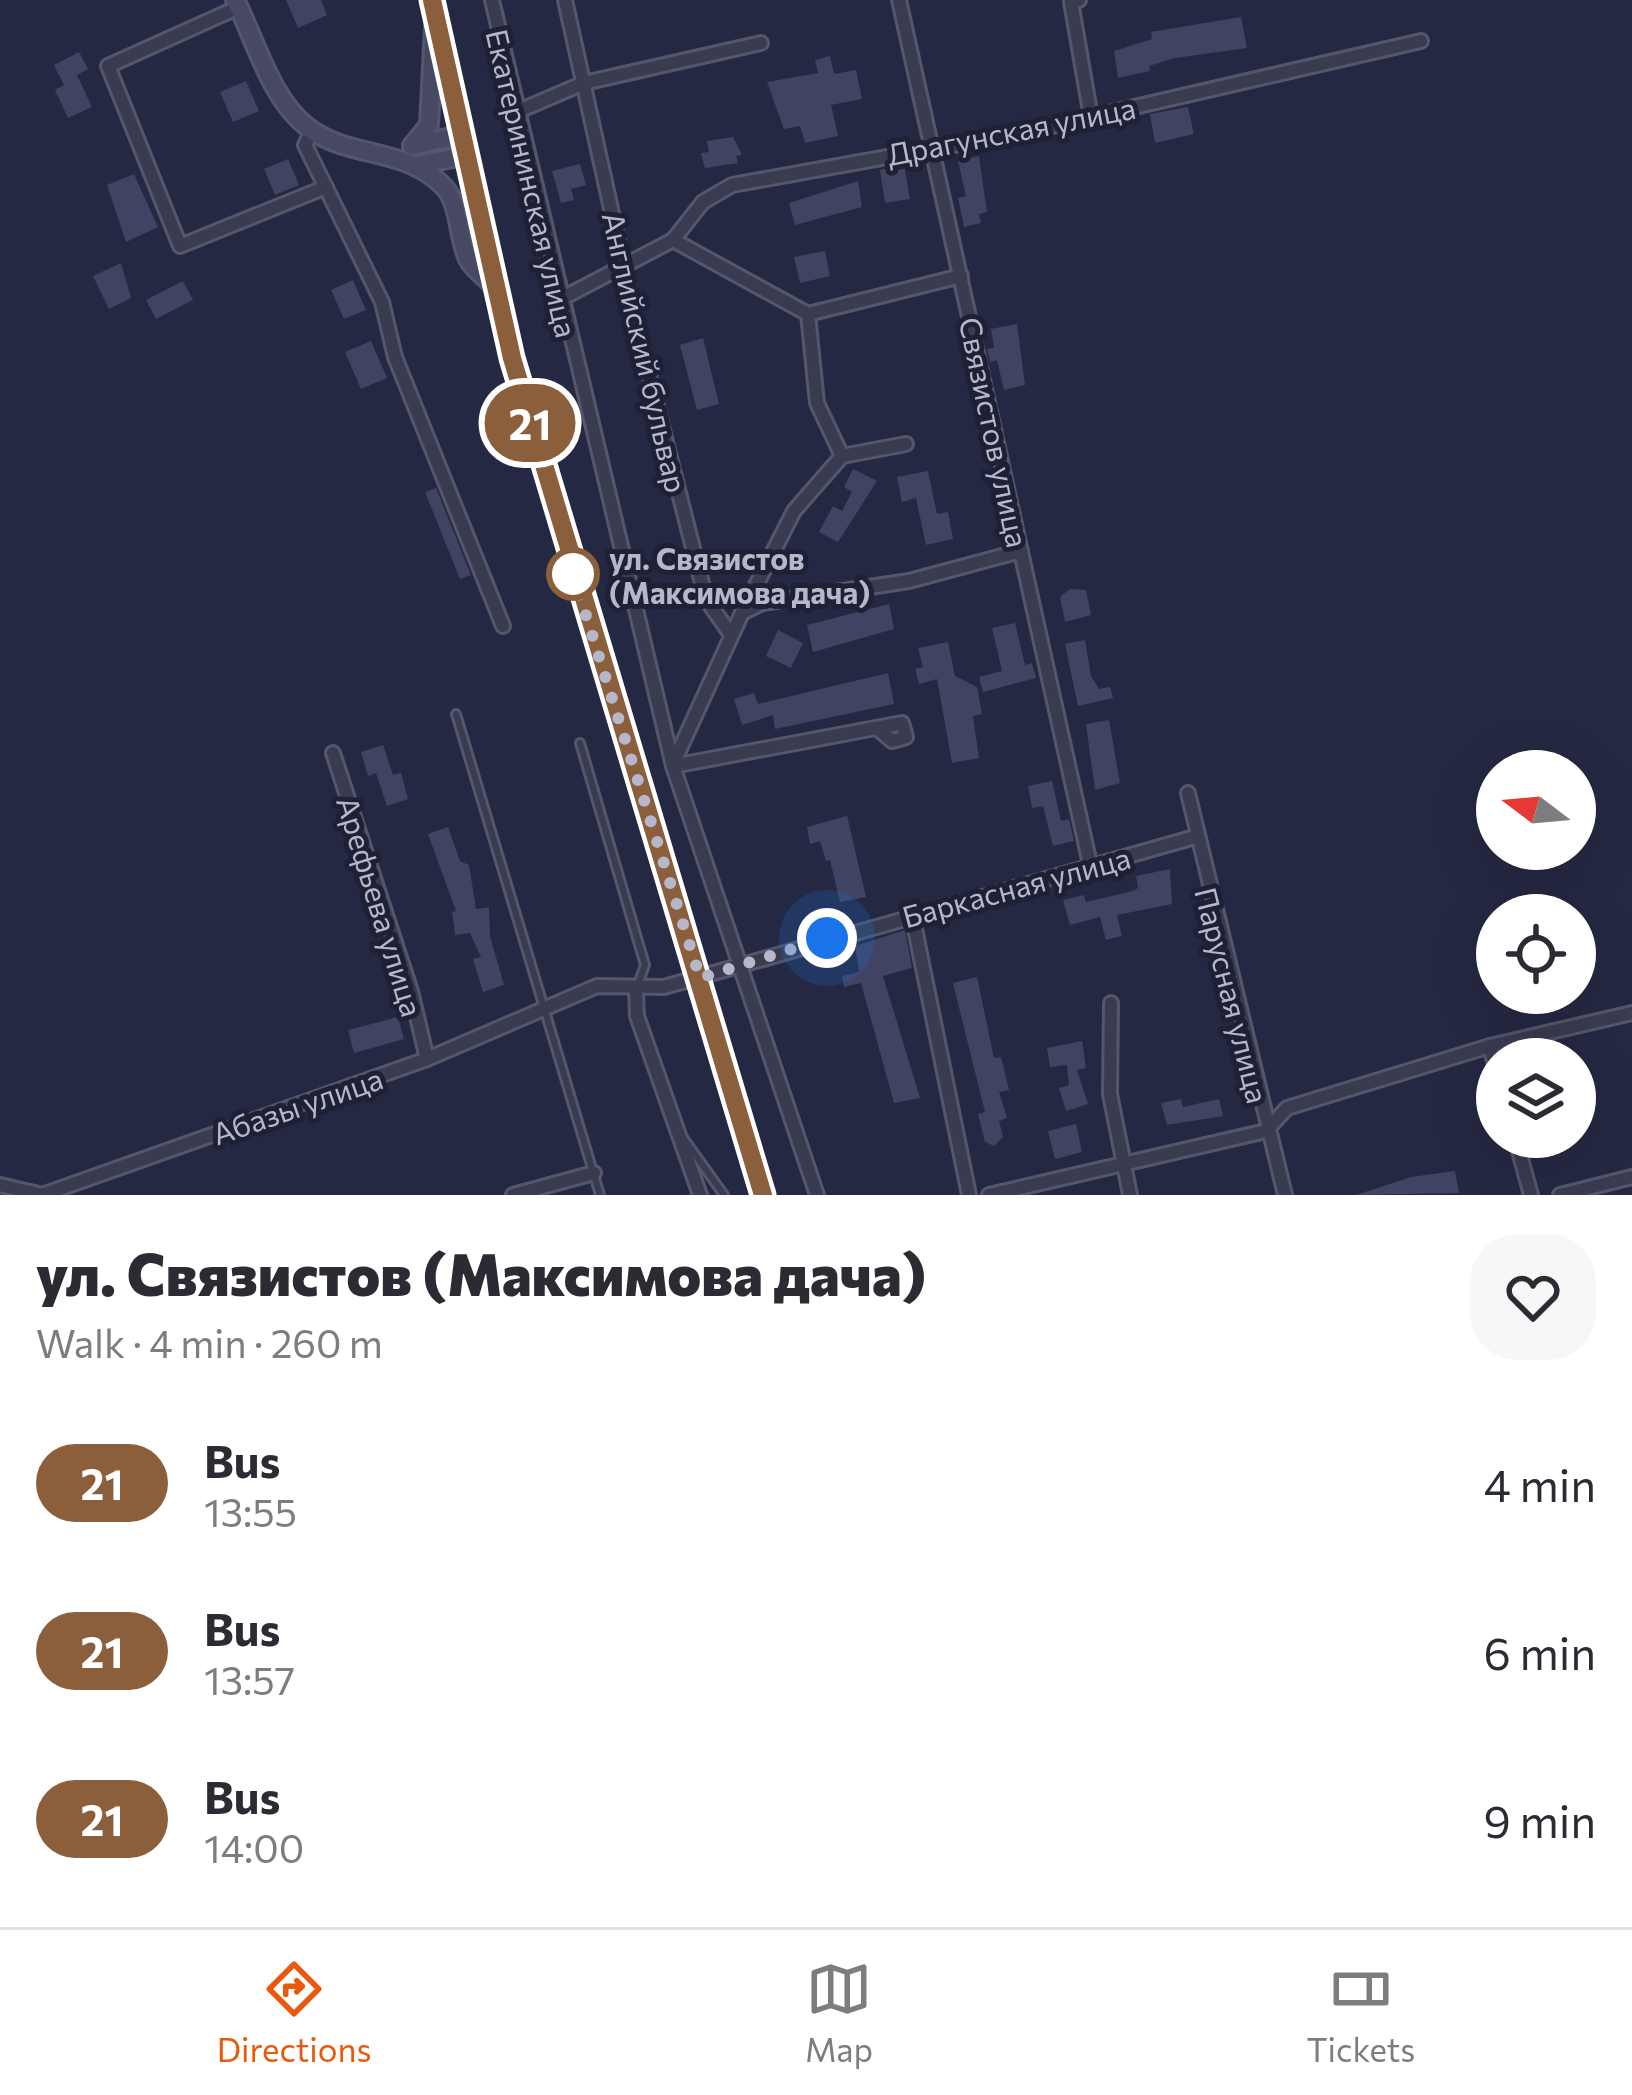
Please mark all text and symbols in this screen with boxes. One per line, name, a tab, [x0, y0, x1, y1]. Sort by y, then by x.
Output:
street label: Екатерининская улица	[480, 25, 586, 341]
street label: Драгунская улица	[884, 88, 1138, 172]
street label: Английский бульвар	[596, 208, 696, 496]
street label: Связистов улица	[953, 314, 1037, 550]
line badge: 21	[476, 384, 584, 462]
text: 21	[509, 397, 551, 449]
place label: ул. Связистов (Максимова дача)	[609, 539, 870, 610]
marker: ул. Связистов (Максимова дача)	[548, 549, 598, 599]
north arrow	[1476, 750, 1596, 870]
map controls	[1476, 750, 1596, 1158]
street label: Арефьева улица	[330, 791, 432, 1021]
street label: Баркасная улица	[898, 838, 1134, 934]
street label: Парусная улица	[1188, 883, 1278, 1107]
button: locate	[1476, 894, 1596, 1014]
your location	[797, 908, 857, 968]
button: layers	[1476, 1038, 1596, 1158]
street label: Абазы улица	[207, 1059, 387, 1151]
button: heart	[1470, 1234, 1596, 1360]
text: ул. Связистов (Максимова дача)	[36, 1238, 926, 1308]
text: Walk · 4 min · 260 m	[36, 1318, 383, 1366]
text: Bus	[204, 1432, 280, 1487]
text: 4 min	[1484, 1456, 1596, 1511]
text: 21	[81, 1457, 123, 1509]
text: 13:55	[204, 1487, 297, 1535]
text: Bus	[204, 1600, 280, 1655]
text: 6 min	[1483, 1624, 1596, 1679]
text: 21	[81, 1625, 123, 1677]
text: 13:57	[204, 1655, 295, 1703]
text: Bus	[204, 1768, 280, 1823]
text: 9 min	[1483, 1792, 1596, 1847]
text: 21	[81, 1793, 123, 1845]
text: 14:00	[204, 1823, 304, 1871]
tab: Directions	[217, 1956, 372, 2069]
tab: Map	[805, 1956, 873, 2069]
tab: Tickets	[1306, 1956, 1415, 2069]

